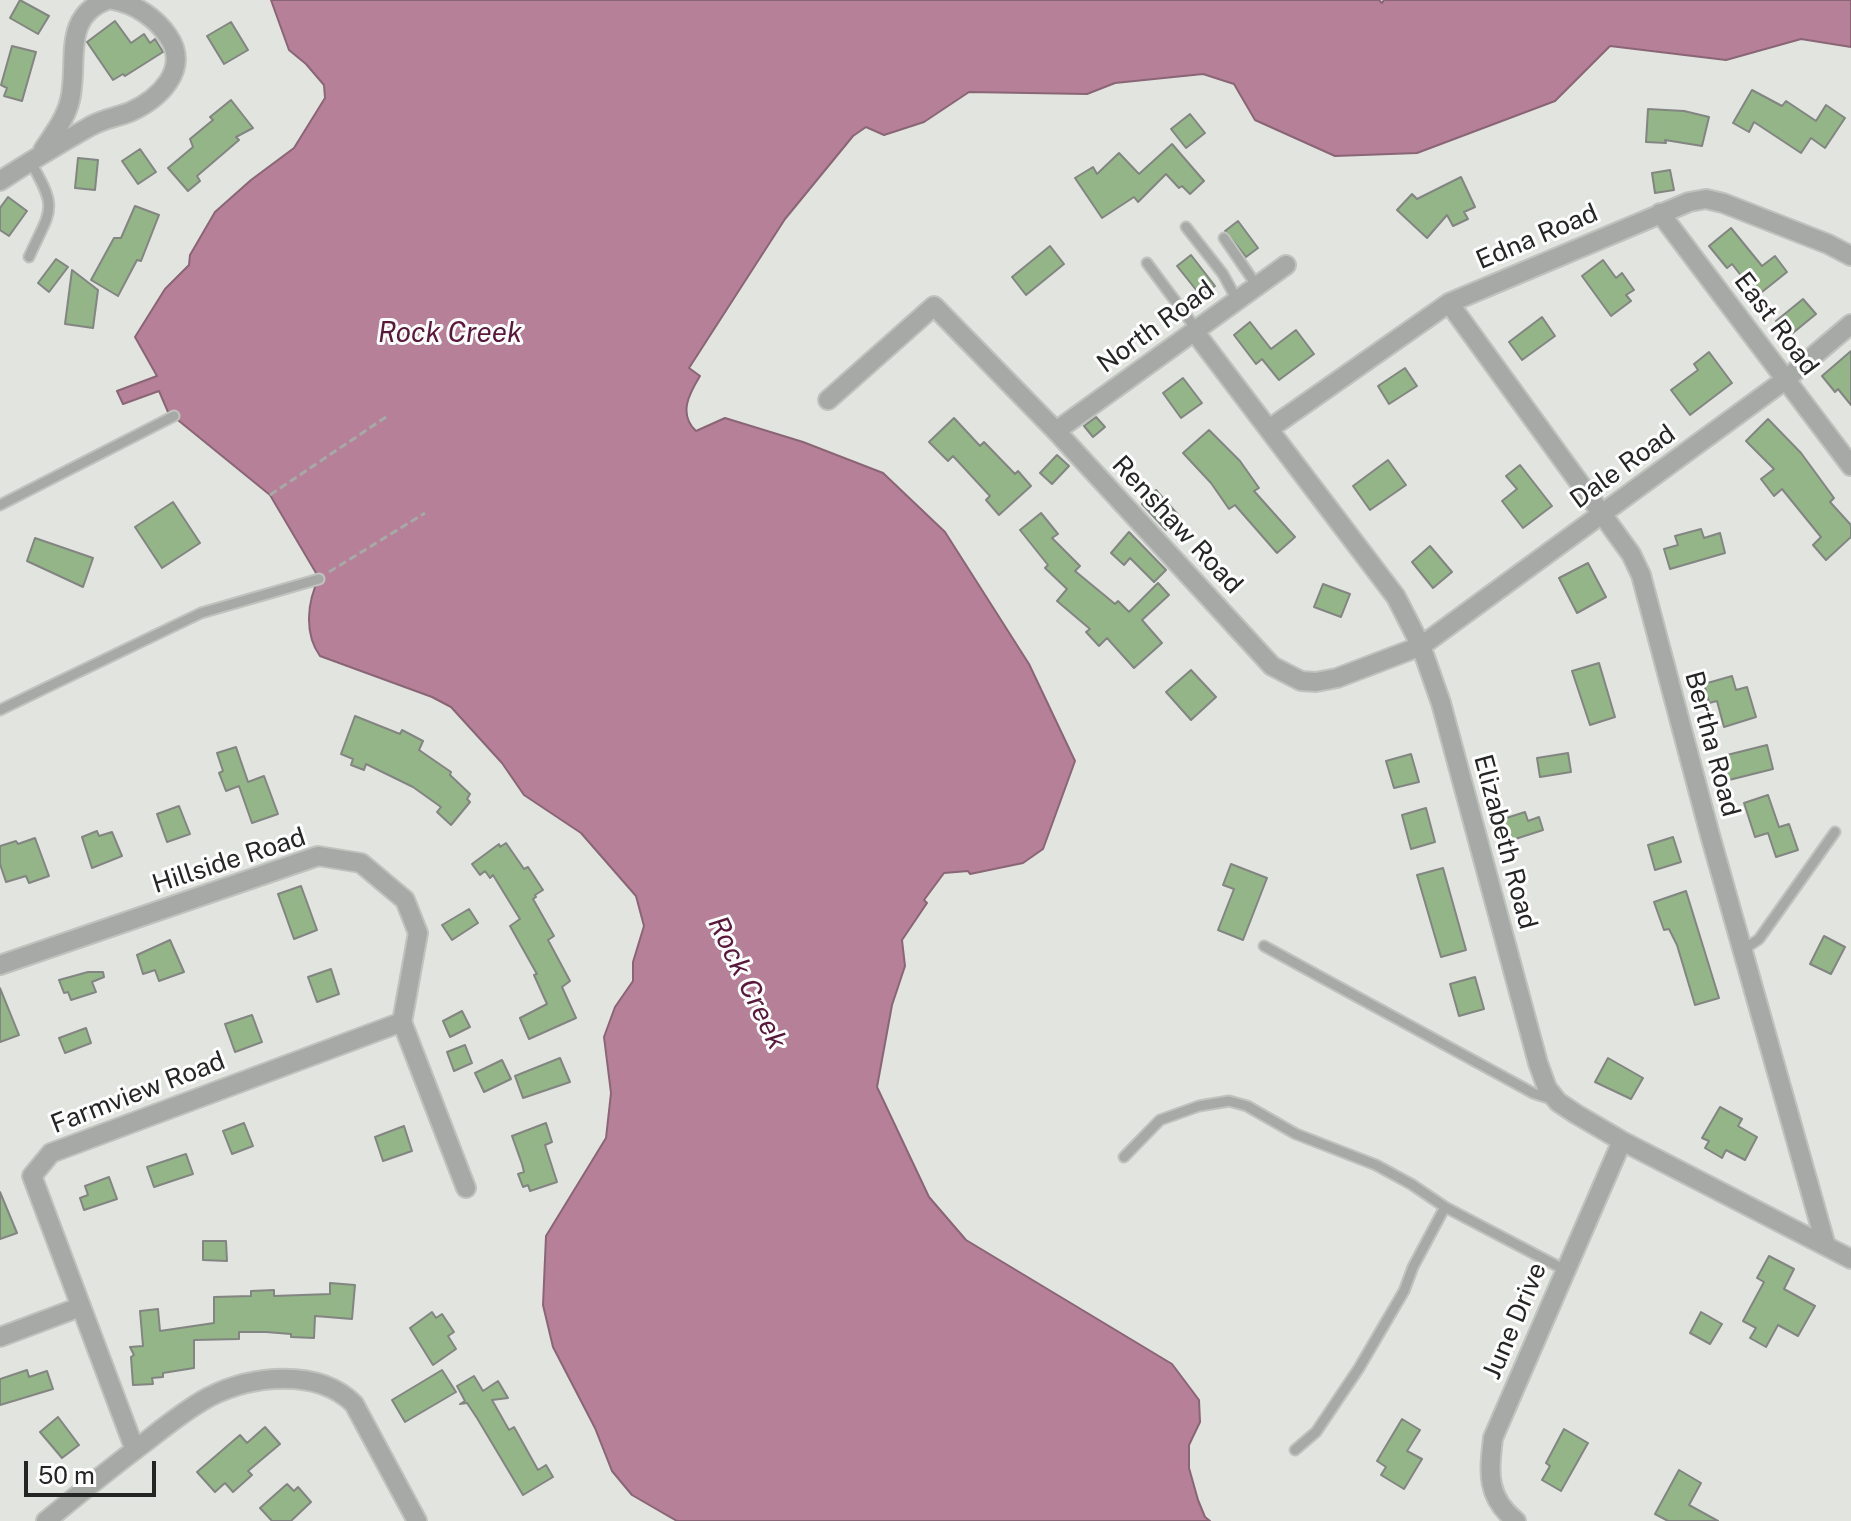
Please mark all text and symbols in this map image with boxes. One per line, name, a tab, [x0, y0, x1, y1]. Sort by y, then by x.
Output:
street label: Edna Road	[1472, 197, 1602, 277]
street label: East Road	[1727, 266, 1825, 382]
street label: North Road	[1091, 274, 1221, 380]
water label: Rock Creek	[378, 316, 522, 350]
street label: Dale Road	[1564, 418, 1682, 516]
street label: Renshaw Road	[1105, 450, 1249, 600]
street label: Bertha Road	[1678, 668, 1746, 820]
street label: Elizabeth Road	[1467, 751, 1543, 933]
street label: Hillside Road	[148, 822, 310, 900]
water label: Rock Creek	[700, 911, 794, 1055]
street label: Farmview Road	[46, 1045, 230, 1141]
street label: June Drive	[1476, 1258, 1554, 1384]
scale bar	[28, 1445, 160, 1495]
text: 50 m	[38, 1461, 95, 1489]

